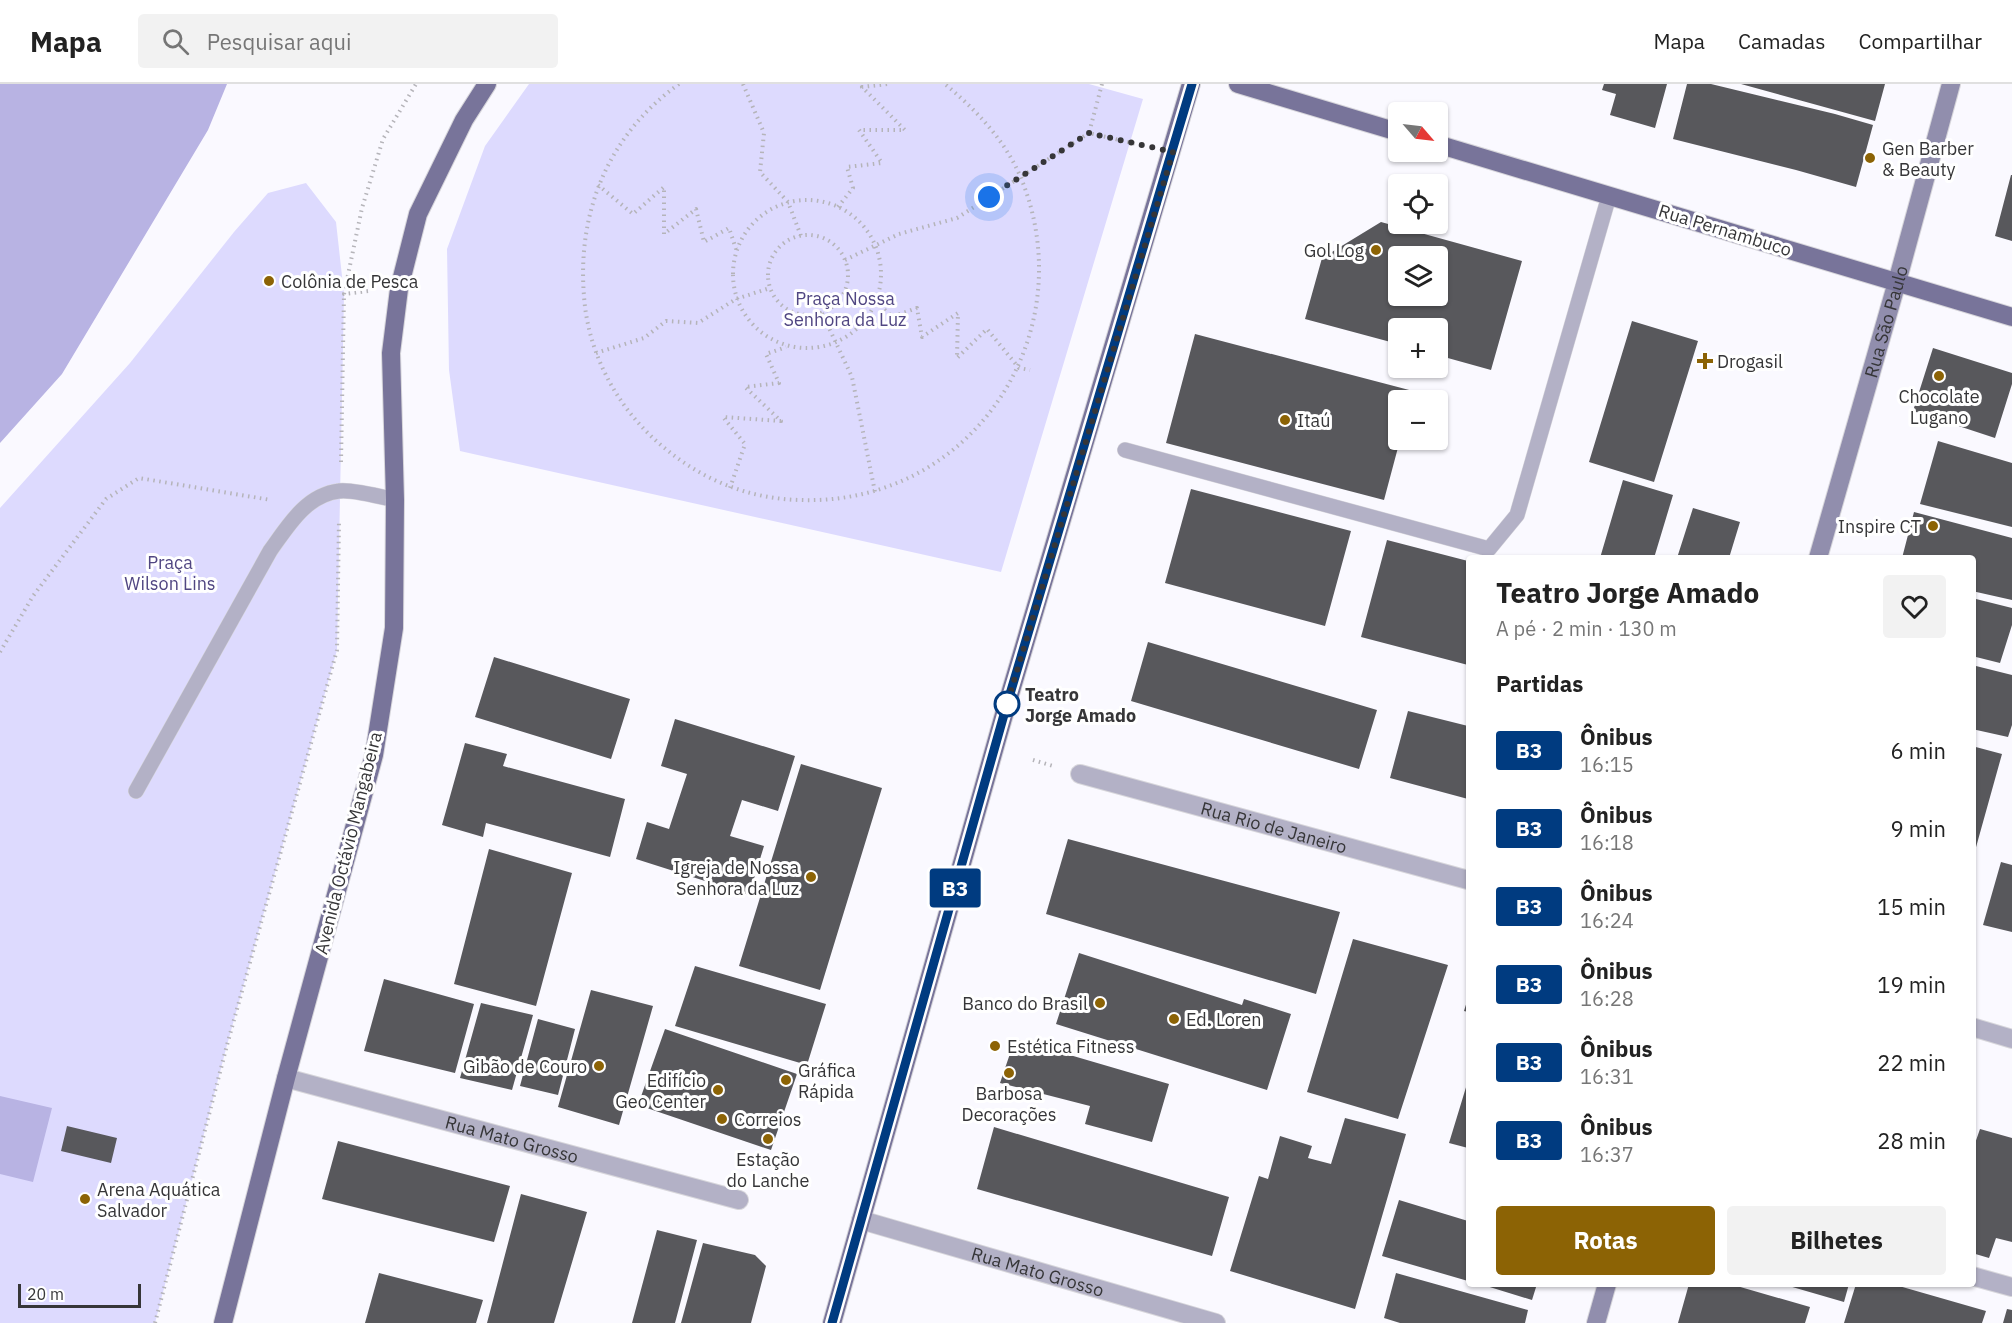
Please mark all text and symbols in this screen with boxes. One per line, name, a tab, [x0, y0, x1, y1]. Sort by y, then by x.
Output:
search box	[138, 14, 558, 68]
text: Mapa	[30, 23, 102, 60]
icon: search	[159, 25, 192, 58]
text: Pesquisar aqui	[207, 27, 352, 56]
text: Mapa	[1653, 27, 1705, 55]
text: Camadas	[1738, 27, 1825, 55]
text: Compartilhar	[1858, 27, 1982, 55]
north arrow	[1388, 102, 1448, 162]
map controls	[1388, 102, 1448, 450]
place label: Gen Barber & Beauty	[1882, 137, 1974, 181]
marker: Gen Barber & Beauty	[1863, 151, 1877, 165]
button: locate	[1388, 174, 1448, 234]
your location	[974, 182, 1004, 212]
street label: Rua Pernambuco	[1656, 199, 1794, 261]
place label: Gol Log	[1304, 239, 1364, 262]
marker: Gol Log	[1369, 243, 1383, 257]
button: layers	[1388, 246, 1448, 306]
street label: Rua São Paulo	[1859, 263, 1913, 380]
place label: Colônia de Pesca	[281, 270, 419, 293]
marker: Colônia de Pesca	[262, 274, 276, 288]
park label: Praça Nossa Senhora da Luz	[784, 287, 906, 331]
button: +	[1388, 318, 1448, 378]
place label: Drogasil	[1717, 350, 1783, 373]
marker: Drogasil	[1698, 354, 1712, 368]
marker: Chocolate Lugano	[1932, 369, 1946, 383]
place label: Chocolate Lugano	[1898, 385, 1980, 429]
button: −	[1388, 390, 1448, 450]
place label: Itaú	[1297, 409, 1330, 432]
marker: Itaú	[1278, 413, 1292, 427]
place label: Inspire CT	[1838, 515, 1921, 538]
marker: Inspire CT	[1926, 519, 1940, 533]
park label: Praça Wilson Lins	[124, 551, 216, 595]
text: Teatro Jorge Amado	[1496, 574, 1759, 611]
button: heart	[1883, 575, 1946, 638]
text: A pé · 2 min · 130 m	[1496, 615, 1677, 642]
text: Partidas	[1496, 669, 1583, 698]
place label: Teatro Jorge Amado	[1025, 683, 1136, 727]
marker: Teatro Jorge Amado	[994, 691, 1020, 717]
text: Ônibus	[1580, 722, 1653, 751]
street label: Avenida Octávio Mangabeira	[309, 729, 387, 957]
text: B3	[1516, 736, 1542, 764]
text: 6 min	[1890, 736, 1946, 765]
text: 16:15	[1580, 751, 1634, 778]
street label: Rua Rio de Janeiro	[1198, 796, 1350, 858]
text: Ônibus	[1580, 800, 1653, 829]
text: B3	[1516, 814, 1542, 842]
text: 9 min	[1890, 814, 1946, 843]
text: 16:18	[1580, 829, 1634, 856]
place label: Igreja de Nossa Senhora da Luz	[673, 856, 799, 900]
line badge: B3	[928, 868, 982, 908]
marker: Igreja de Nossa Senhora da Luz	[804, 870, 818, 884]
text: B3	[942, 874, 968, 902]
text: Ônibus	[1580, 878, 1653, 907]
text: B3	[1516, 892, 1542, 920]
text: 15 min	[1877, 892, 1946, 921]
text: 16:24	[1580, 907, 1634, 934]
text: Ônibus	[1580, 956, 1653, 985]
text: B3	[1516, 970, 1542, 998]
text: 19 min	[1877, 970, 1946, 999]
text: 16:28	[1580, 985, 1634, 1012]
place label: Banco do Brasil	[962, 992, 1088, 1015]
marker: Banco do Brasil	[1093, 996, 1107, 1010]
place label: Ed. Loren	[1186, 1008, 1261, 1031]
marker: Ed. Loren	[1167, 1012, 1181, 1026]
text: Ônibus	[1580, 1034, 1653, 1063]
place label: Estética Fitness	[1007, 1035, 1134, 1058]
marker: Estética Fitness	[988, 1039, 1002, 1053]
text: B3	[1516, 1048, 1542, 1076]
text: 22 min	[1877, 1048, 1946, 1077]
place label: Gibão de Couro	[463, 1055, 587, 1078]
marker: Gibão de Couro	[592, 1059, 606, 1073]
place label: Gráfica Rápida	[798, 1059, 856, 1103]
text: 16:31	[1580, 1063, 1634, 1090]
marker: Barbosa Decorações	[1002, 1066, 1016, 1080]
place label: Edifício Geo Center	[615, 1069, 706, 1113]
marker: Gráfica Rápida	[779, 1073, 793, 1087]
place label: Barbosa Decorações	[962, 1082, 1056, 1126]
marker: Edifício Geo Center	[711, 1083, 725, 1097]
place label: Correios	[734, 1108, 802, 1131]
street label: Rua Mato Grosso	[443, 1110, 581, 1168]
marker: Correios	[715, 1112, 729, 1126]
text: Ônibus	[1580, 1112, 1653, 1141]
text: B3	[1516, 1126, 1542, 1154]
text: 28 min	[1877, 1126, 1946, 1155]
marker: Estação do Lanche	[761, 1132, 775, 1146]
text: 16:37	[1580, 1141, 1634, 1168]
place label: Estação do Lanche	[727, 1148, 809, 1192]
place label: Arena Aquática Salvador	[97, 1178, 221, 1222]
marker: Arena Aquática Salvador	[78, 1192, 92, 1206]
button: Rotas	[1496, 1206, 1715, 1275]
button: Bilhetes	[1727, 1206, 1946, 1275]
street label: Rua Mato Grosso	[969, 1241, 1107, 1301]
scale bar	[18, 1281, 141, 1308]
text: 20 m	[27, 1284, 64, 1304]

